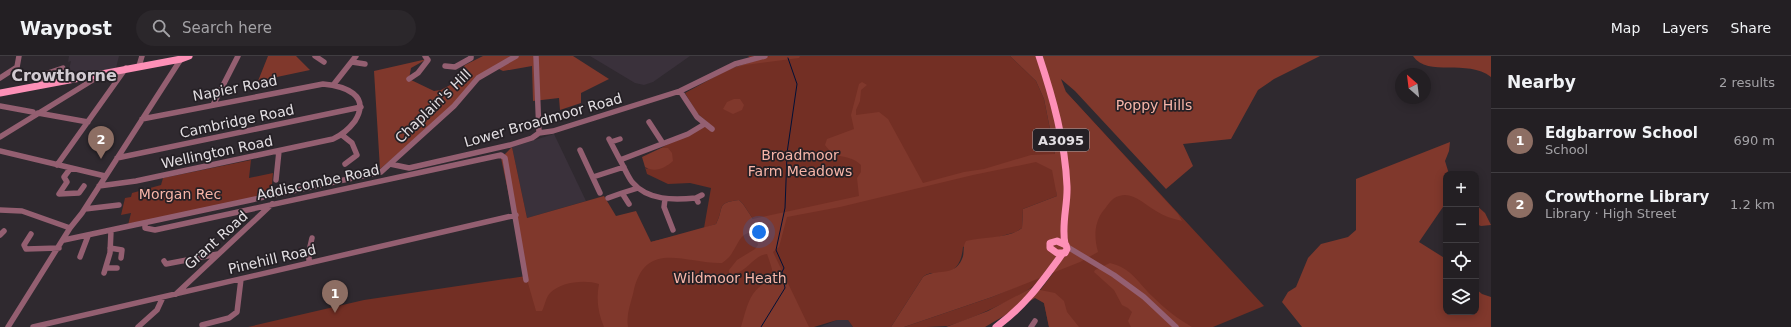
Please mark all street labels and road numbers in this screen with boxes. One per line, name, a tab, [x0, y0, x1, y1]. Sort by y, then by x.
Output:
street label: Chaplain's Hill	[392, 66, 474, 146]
street label: Napier Road	[191, 72, 279, 104]
street label: Lower Broadmoor Road	[462, 90, 624, 150]
street label: Cambridge Road	[178, 101, 296, 141]
road number: A3095	[1033, 129, 1089, 151]
street label: Wellington Road	[160, 132, 274, 172]
street label: Addiscombe Road	[255, 161, 381, 203]
street label: Grant Road	[181, 208, 251, 272]
street label: Pinehill Road	[227, 241, 317, 277]

